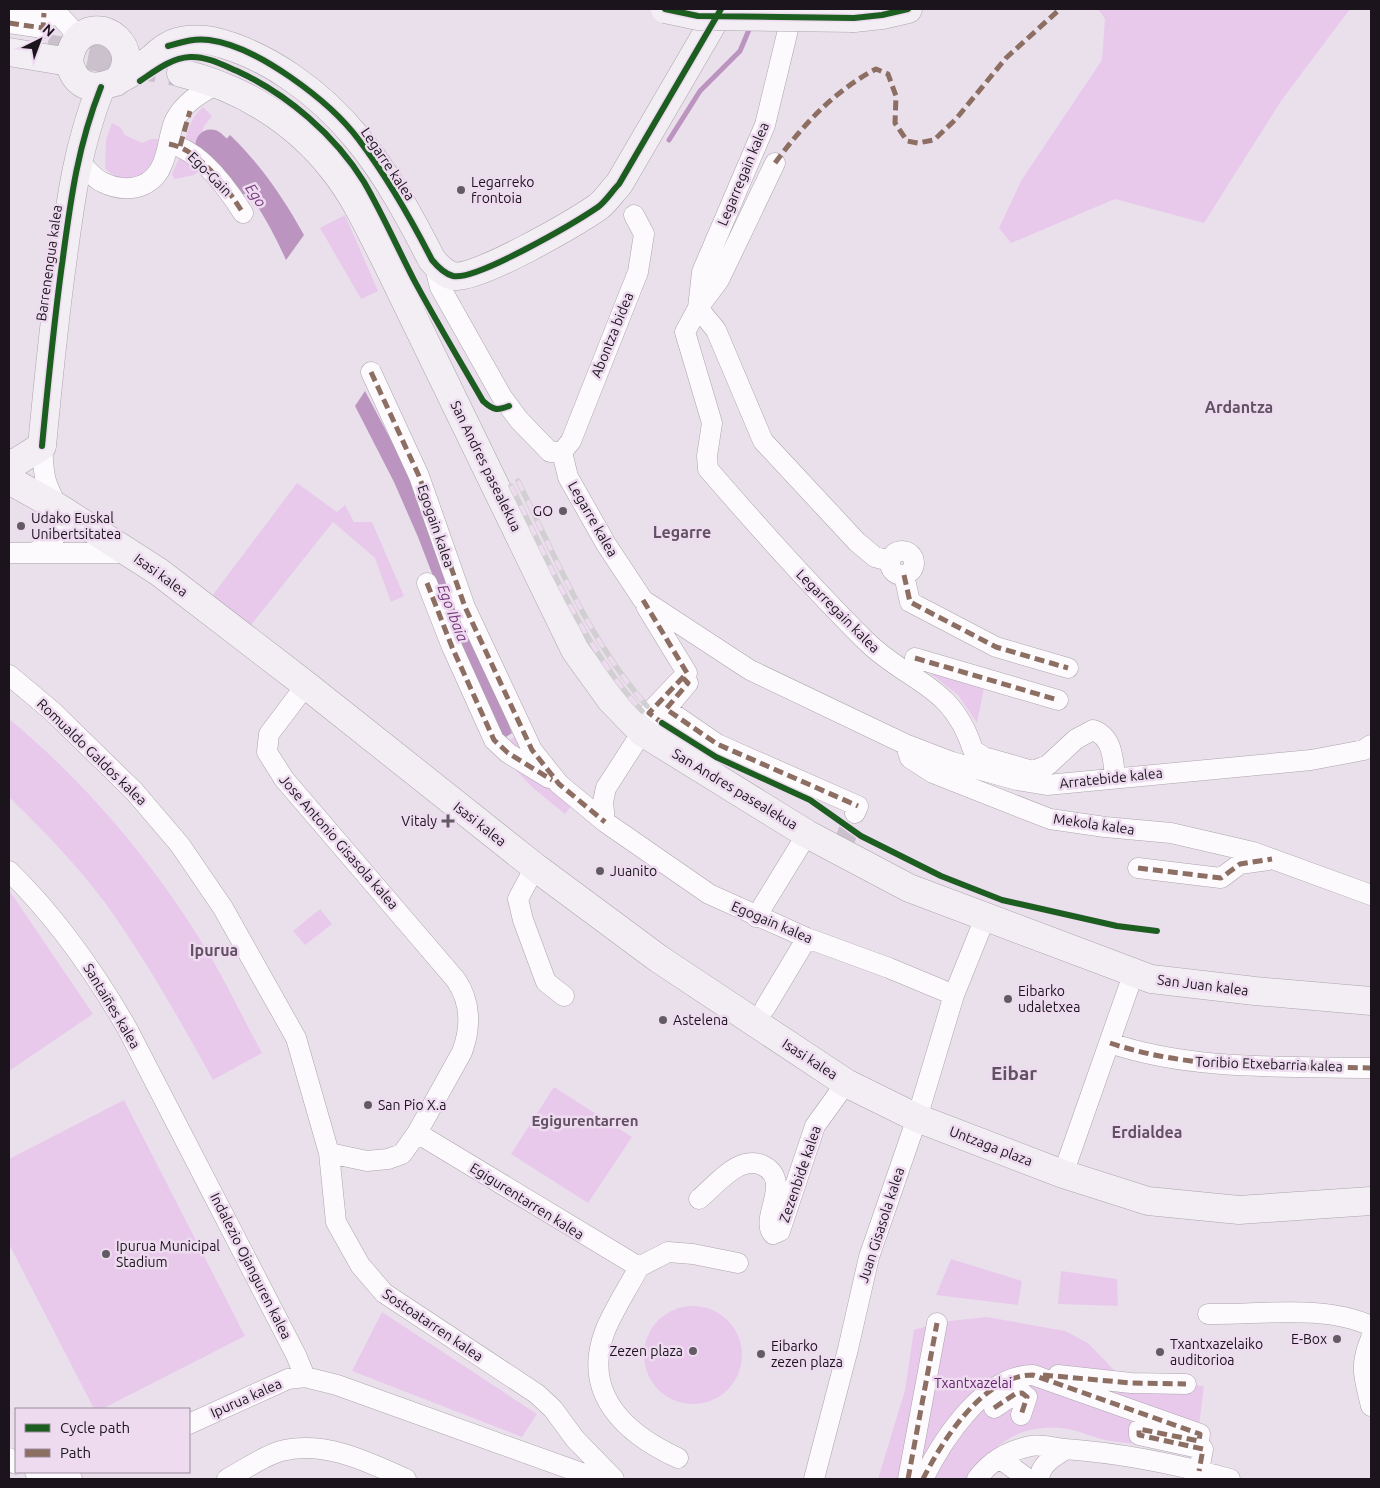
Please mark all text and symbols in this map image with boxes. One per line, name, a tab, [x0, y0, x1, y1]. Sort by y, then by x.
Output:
north arrow	[15, 15, 65, 65]
text: N	[39, 21, 58, 40]
street label: Legarregain kalea	[714, 120, 772, 228]
street label: Legarre kalea	[358, 125, 418, 203]
street label: Ego-Gain	[185, 149, 235, 199]
place label: Legarreko frontoia	[471, 174, 534, 206]
water label: Ego	[242, 180, 270, 210]
marker: Legarreko frontoia	[455, 184, 467, 196]
street label: Barrenengua kalea	[33, 204, 65, 322]
street label: Abontza bidea	[588, 290, 636, 380]
street label: San Andres pasealekua	[447, 398, 525, 534]
district label: Ardantza	[1205, 398, 1273, 416]
street label: Legarre kalea	[565, 478, 621, 560]
street label: Egogain kalea	[414, 482, 458, 570]
place label: GO	[533, 503, 553, 519]
marker: GO	[557, 505, 569, 517]
place label: Udako Euskal Unibertsitatea	[31, 510, 121, 542]
marker: Udako Euskal Unibertsitatea	[15, 520, 27, 532]
district label: Legarre	[653, 523, 711, 541]
street label: Isasi kalea	[131, 550, 191, 600]
street label: Legarregain kalea	[793, 566, 883, 656]
water label: Ego Ibaia	[434, 582, 472, 644]
street label: Romualdo Galdos kalea	[34, 696, 150, 808]
street label: San Andres pasealekua	[669, 745, 801, 833]
street label: Arratebide kalea	[1059, 765, 1163, 791]
street label: Jose Antonio Gisasola kalea	[276, 772, 402, 912]
street label: Isasi kalea	[450, 798, 510, 850]
street label: Mekola kalea	[1052, 810, 1136, 838]
place label: Vitaly	[401, 813, 437, 829]
marker: Vitaly	[441, 814, 455, 828]
place label: Juanito	[610, 863, 657, 879]
marker: Juanito	[594, 865, 606, 877]
street label: Egogain kalea	[729, 898, 815, 946]
district label: Ipurua	[190, 941, 238, 959]
street label: Santaiñes kalea	[80, 961, 144, 1051]
street label: San Juan kalea	[1156, 971, 1250, 999]
place label: Eibarko udaletxea	[1018, 983, 1080, 1015]
marker: Eibarko udaletxea	[1002, 993, 1014, 1005]
place label: Astelena	[673, 1012, 728, 1028]
marker: Astelena	[657, 1014, 669, 1026]
street label: Isasi kalea	[779, 1035, 841, 1083]
street label: Toribio Etxebarria kalea	[1195, 1053, 1343, 1075]
district label: Eibar	[991, 1062, 1037, 1084]
place label: San Pio X.a	[378, 1097, 446, 1113]
marker: San Pio X.a	[362, 1099, 374, 1111]
district label: Egigurentarren	[532, 1112, 638, 1129]
street label: Untzaga plaza	[947, 1123, 1035, 1169]
district label: Erdialdea	[1111, 1123, 1183, 1141]
street label: Zezenbide kalea	[776, 1124, 824, 1224]
street label: Egigurentarren kalea	[467, 1159, 587, 1243]
street label: Juan Gisasola kalea	[855, 1165, 907, 1285]
street label: Indalezio Ojanguren kalea	[207, 1190, 295, 1342]
place label: Ipurua Municipal Stadium	[116, 1238, 220, 1270]
marker: Ipurua Municipal Stadium	[100, 1248, 112, 1260]
street label: Sostoatarren kalea	[380, 1286, 486, 1364]
place label: E-Box	[1291, 1331, 1327, 1347]
marker: E-Box	[1331, 1333, 1343, 1345]
place label: Txantxazelaiko auditorioa	[1170, 1336, 1263, 1368]
place label: Eibarko zezen plaza	[771, 1338, 843, 1370]
place label: Zezen plaza	[609, 1343, 683, 1359]
marker: Zezen plaza	[687, 1345, 699, 1357]
marker: Txantxazelaiko auditorioa	[1154, 1346, 1166, 1358]
marker: Eibarko zezen plaza	[755, 1348, 767, 1360]
street label: Ipurua kalea	[208, 1375, 284, 1421]
park label: Txantxazelai	[934, 1375, 1012, 1391]
legend	[15, 1408, 190, 1473]
text: Cycle path	[60, 1419, 130, 1436]
text: Path	[60, 1444, 91, 1461]

